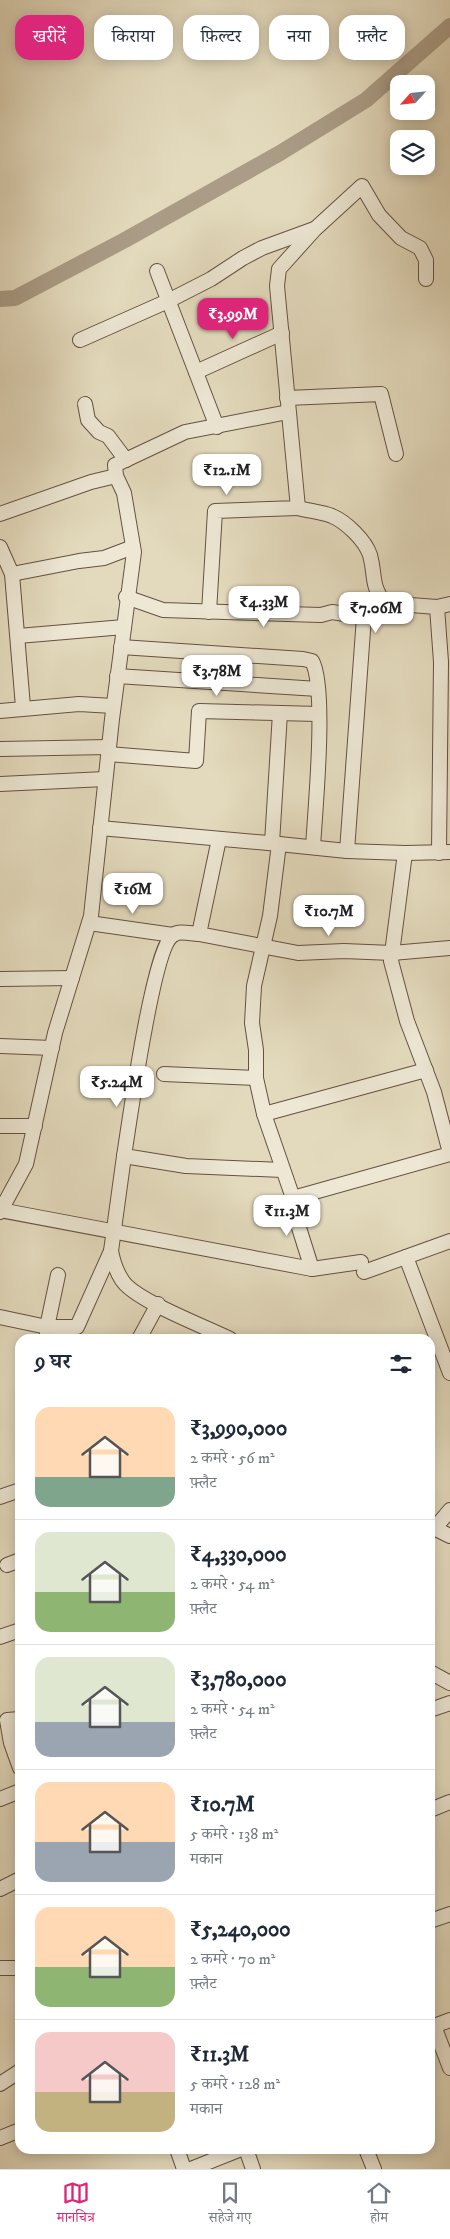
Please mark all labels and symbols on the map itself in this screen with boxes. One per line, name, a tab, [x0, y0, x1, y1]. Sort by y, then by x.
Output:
north arrow	[390, 75, 435, 120]
pin: ₹3.99M	[192, 298, 274, 340]
pin: ₹12.1M	[186, 454, 268, 496]
pin: ₹4.33M	[223, 586, 305, 628]
pin: ₹7.06M	[335, 592, 417, 634]
pin: ₹3.78M	[176, 654, 258, 697]
pin: ₹16M	[103, 872, 163, 915]
pin: ₹10.7M	[288, 894, 370, 937]
pin: ₹5.24M	[76, 1066, 158, 1108]
pin: ₹11.3M	[246, 1194, 328, 1237]

